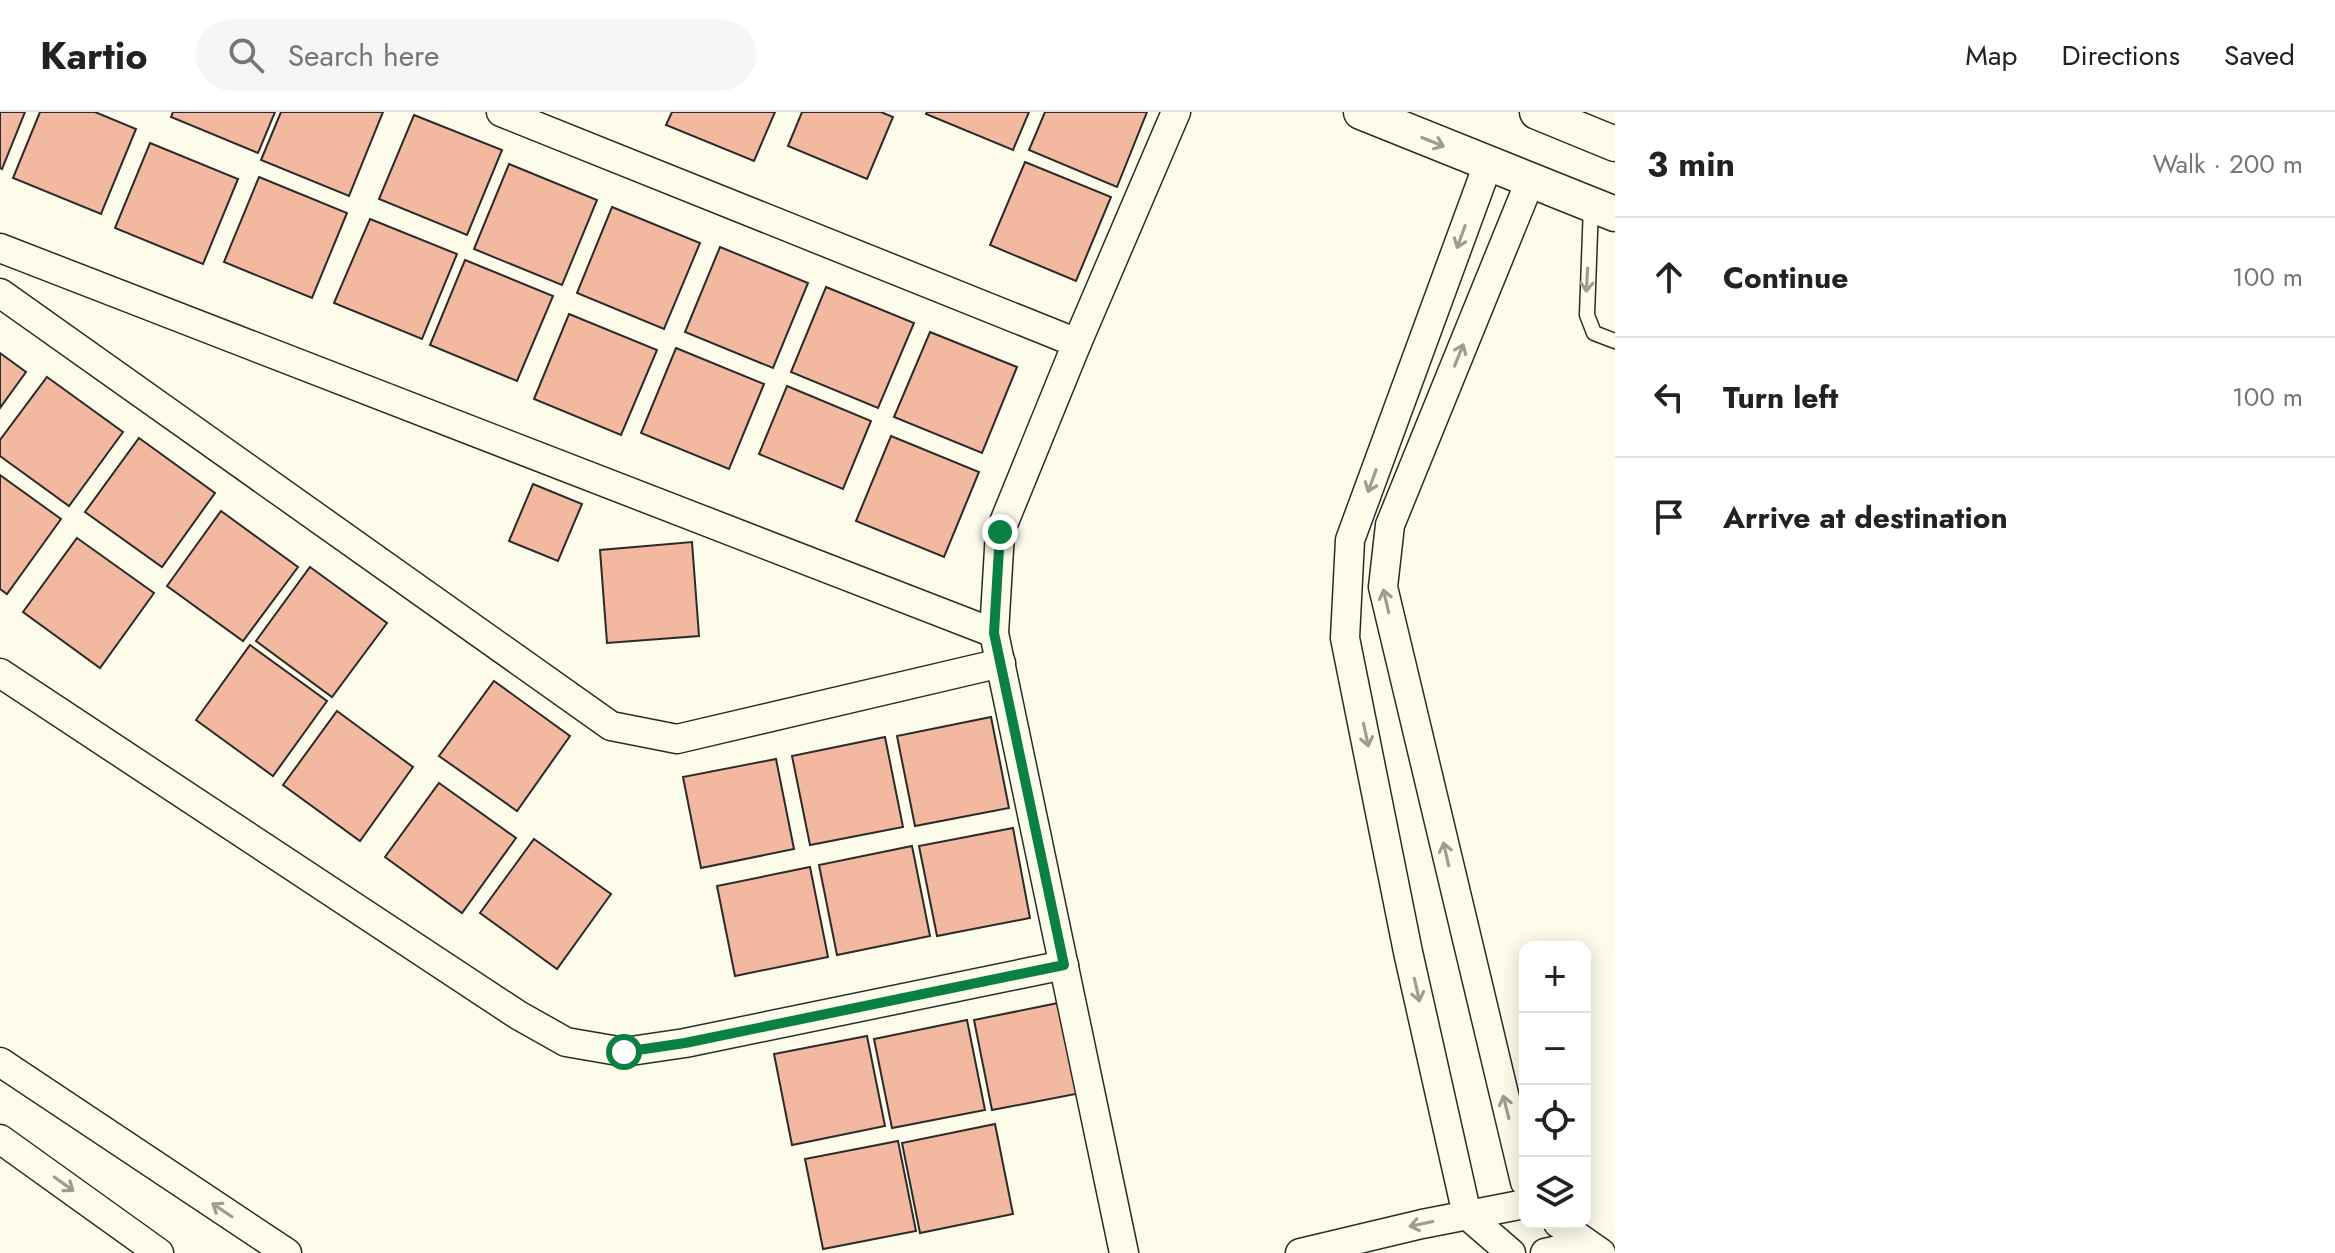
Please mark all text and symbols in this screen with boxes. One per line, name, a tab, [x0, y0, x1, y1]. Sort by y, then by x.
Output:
search box	[196, 19, 756, 91]
text: Kartio	[40, 28, 148, 83]
icon: search	[224, 33, 268, 77]
text: Search here	[288, 34, 439, 77]
text: Map	[1965, 35, 2017, 76]
text: Directions	[2061, 35, 2180, 76]
text: Saved	[2224, 35, 2295, 76]
one-way arrow	[1420, 135, 1445, 150]
text: 3 min	[1647, 140, 1735, 189]
text: Walk · 200 m	[2152, 145, 2303, 183]
one-way arrow	[1453, 224, 1468, 249]
icon: ahead	[1647, 255, 1691, 299]
text: Continue	[1723, 256, 1849, 299]
text: 100 m	[2232, 258, 2303, 296]
one-way arrow	[1580, 266, 1595, 293]
one-way arrow	[1453, 343, 1468, 368]
icon: left	[1647, 375, 1691, 419]
text: Turn left	[1723, 376, 1838, 419]
text: 100 m	[2232, 378, 2303, 416]
one-way arrow	[1364, 468, 1378, 493]
icon: arrive	[1647, 495, 1691, 539]
text: Arrive at destination	[1723, 496, 2008, 539]
route end	[982, 514, 1018, 550]
one-way arrow	[1378, 588, 1393, 614]
one-way arrow	[1359, 722, 1374, 747]
one-way arrow	[1437, 841, 1452, 867]
map controls	[1519, 941, 1591, 1229]
button: +	[1519, 941, 1591, 1013]
one-way arrow	[1410, 977, 1425, 1002]
button: −	[1519, 1013, 1591, 1085]
route start	[606, 1034, 642, 1070]
button: locate	[1519, 1085, 1591, 1157]
one-way arrow	[1497, 1094, 1512, 1120]
button: layers	[1519, 1157, 1591, 1229]
one-way arrow	[52, 1176, 74, 1192]
one-way arrow	[211, 1202, 234, 1218]
one-way arrow	[1409, 1217, 1434, 1232]

